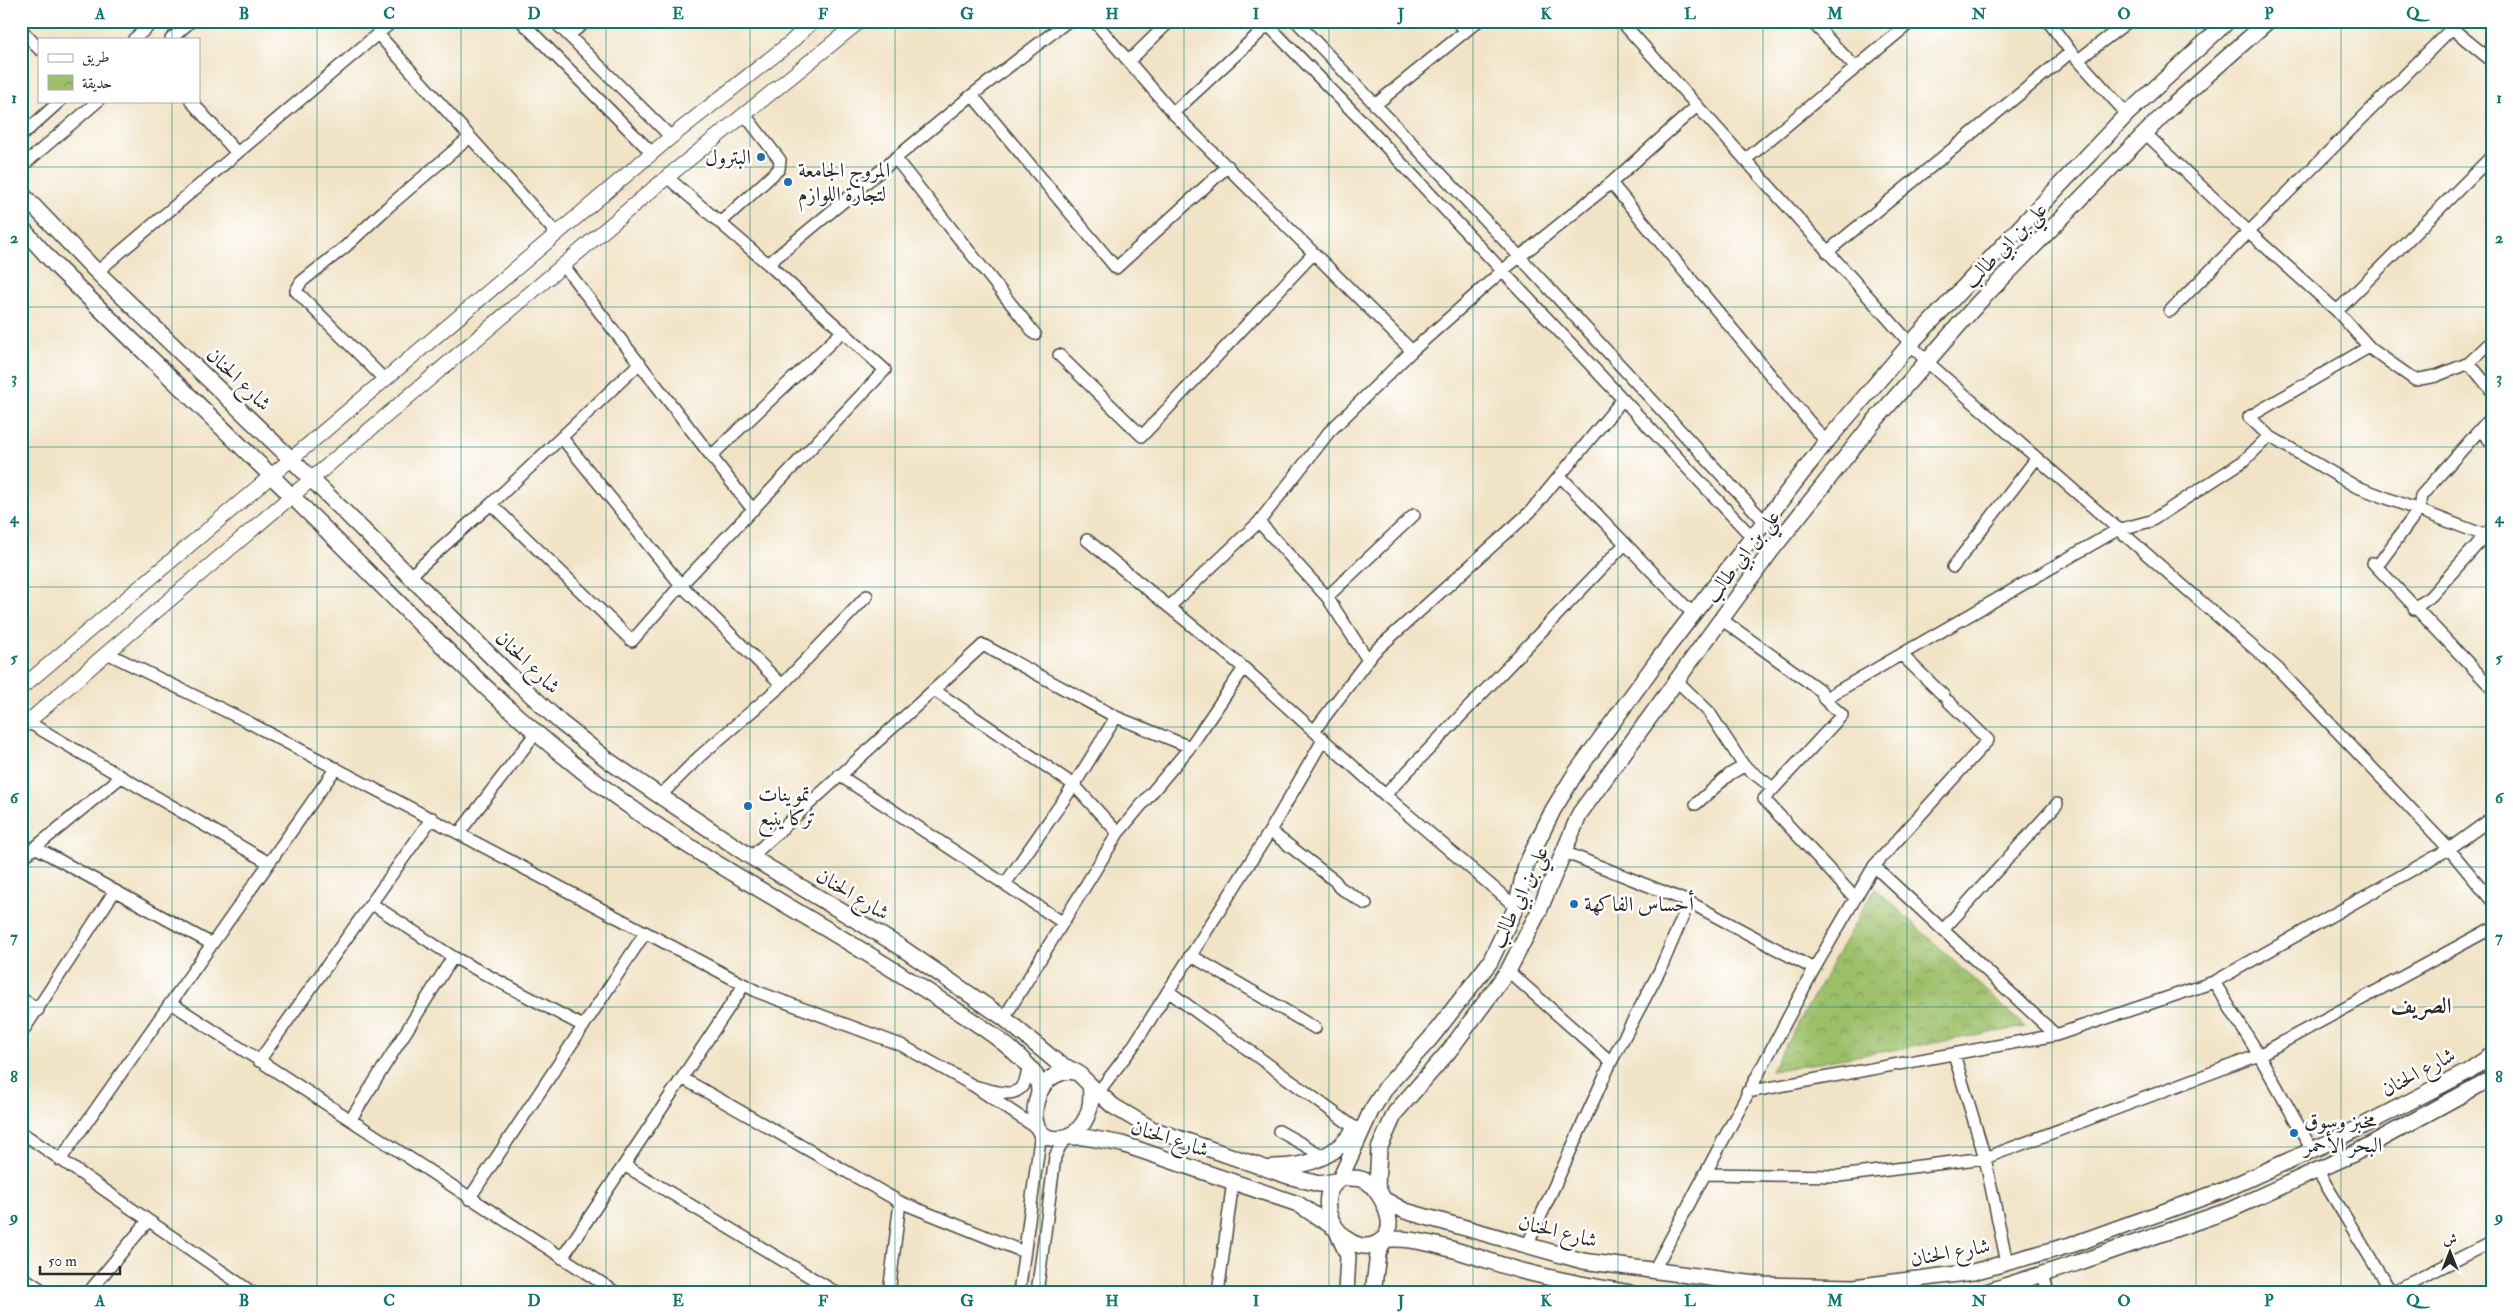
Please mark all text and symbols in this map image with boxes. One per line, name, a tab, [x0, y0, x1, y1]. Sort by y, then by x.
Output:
text: A	[94, 4, 106, 24]
text: B	[239, 4, 249, 24]
text: C	[383, 4, 395, 24]
text: D	[527, 4, 541, 24]
text: E	[672, 4, 684, 24]
text: F	[818, 4, 828, 24]
text: G	[960, 4, 974, 24]
text: H	[1105, 4, 1119, 24]
text: I	[1253, 4, 1260, 24]
text: J	[1397, 4, 1405, 25]
text: K	[1540, 4, 1552, 24]
text: L	[1684, 4, 1696, 24]
text: M	[1826, 4, 1843, 24]
text: N	[1971, 4, 1987, 24]
text: O	[2117, 4, 2131, 24]
text: P	[2264, 4, 2274, 24]
text: Q	[2406, 4, 2430, 24]
legend	[38, 38, 200, 102]
text: طريق	[82, 48, 109, 67]
text: حديقة	[82, 74, 112, 93]
text: 1	[11, 88, 17, 108]
text: 1	[2496, 88, 2502, 108]
place label: البترول	[705, 144, 751, 171]
marker: البترول	[755, 151, 767, 163]
place label: المروج الجامعة لتجارة اللوازم	[798, 157, 890, 212]
marker: المروج الجامعة لتجارة اللوازم	[782, 176, 794, 188]
street label: علي بن ابي طالب	[1957, 196, 2058, 298]
text: 2	[10, 228, 18, 248]
text: 2	[2495, 228, 2503, 248]
street label: شارع الحنان	[197, 342, 277, 420]
text: 3	[11, 368, 17, 388]
text: 3	[2496, 368, 2502, 388]
street label: علي بن ابي طالب	[1699, 504, 1791, 612]
text: 4	[9, 508, 20, 528]
text: 4	[2494, 508, 2505, 528]
street label: شارع الحنان	[486, 625, 566, 703]
text: 5	[10, 648, 18, 668]
text: 5	[2495, 648, 2503, 668]
place label: تموينات تركا ينبع	[758, 781, 816, 837]
text: 6	[10, 788, 20, 808]
text: 6	[2495, 788, 2505, 808]
marker: تموينات تركا ينبع	[742, 800, 754, 812]
street label: علي بن ابي طالب	[1484, 842, 1560, 955]
street label: شارع الحنان	[809, 862, 894, 930]
place label: أحساس الفاكهة	[1584, 889, 1694, 918]
marker: أحساس الفاكهة	[1568, 898, 1580, 910]
text: 7	[10, 927, 18, 947]
text: 7	[2495, 927, 2503, 947]
district label: الصريف	[2391, 992, 2451, 1020]
street label: شارع الحنان	[2376, 1042, 2462, 1107]
text: 8	[10, 1067, 18, 1087]
text: 8	[2495, 1067, 2503, 1087]
place label: مخبز وسوق البحر الأحمر	[2302, 1108, 2382, 1159]
street label: شارع الحنان	[1126, 1113, 1212, 1168]
marker: مخبز وسوق البحر الأحمر	[2288, 1127, 2300, 1139]
text: 9	[8, 1207, 18, 1227]
text: 9	[2493, 1207, 2503, 1227]
street label: شارع الحنان	[1515, 1209, 1600, 1258]
north arrow	[2426, 1226, 2476, 1276]
text: ش	[2443, 1231, 2457, 1248]
street label: شارع الحنان	[1908, 1232, 1993, 1277]
scale bar	[40, 1244, 120, 1276]
text: 50 m	[48, 1252, 77, 1271]
text: A	[94, 1291, 106, 1311]
text: B	[239, 1291, 249, 1311]
text: C	[383, 1291, 395, 1311]
text: D	[527, 1291, 541, 1311]
text: E	[672, 1291, 684, 1311]
text: F	[818, 1291, 828, 1311]
text: G	[960, 1291, 974, 1311]
text: H	[1105, 1291, 1119, 1311]
text: I	[1253, 1291, 1260, 1311]
text: J	[1397, 1291, 1405, 1312]
text: K	[1540, 1291, 1552, 1311]
text: L	[1684, 1291, 1696, 1311]
text: M	[1826, 1291, 1843, 1311]
text: N	[1971, 1291, 1987, 1311]
text: O	[2117, 1291, 2131, 1311]
text: P	[2264, 1291, 2274, 1311]
text: Q	[2406, 1291, 2430, 1311]

